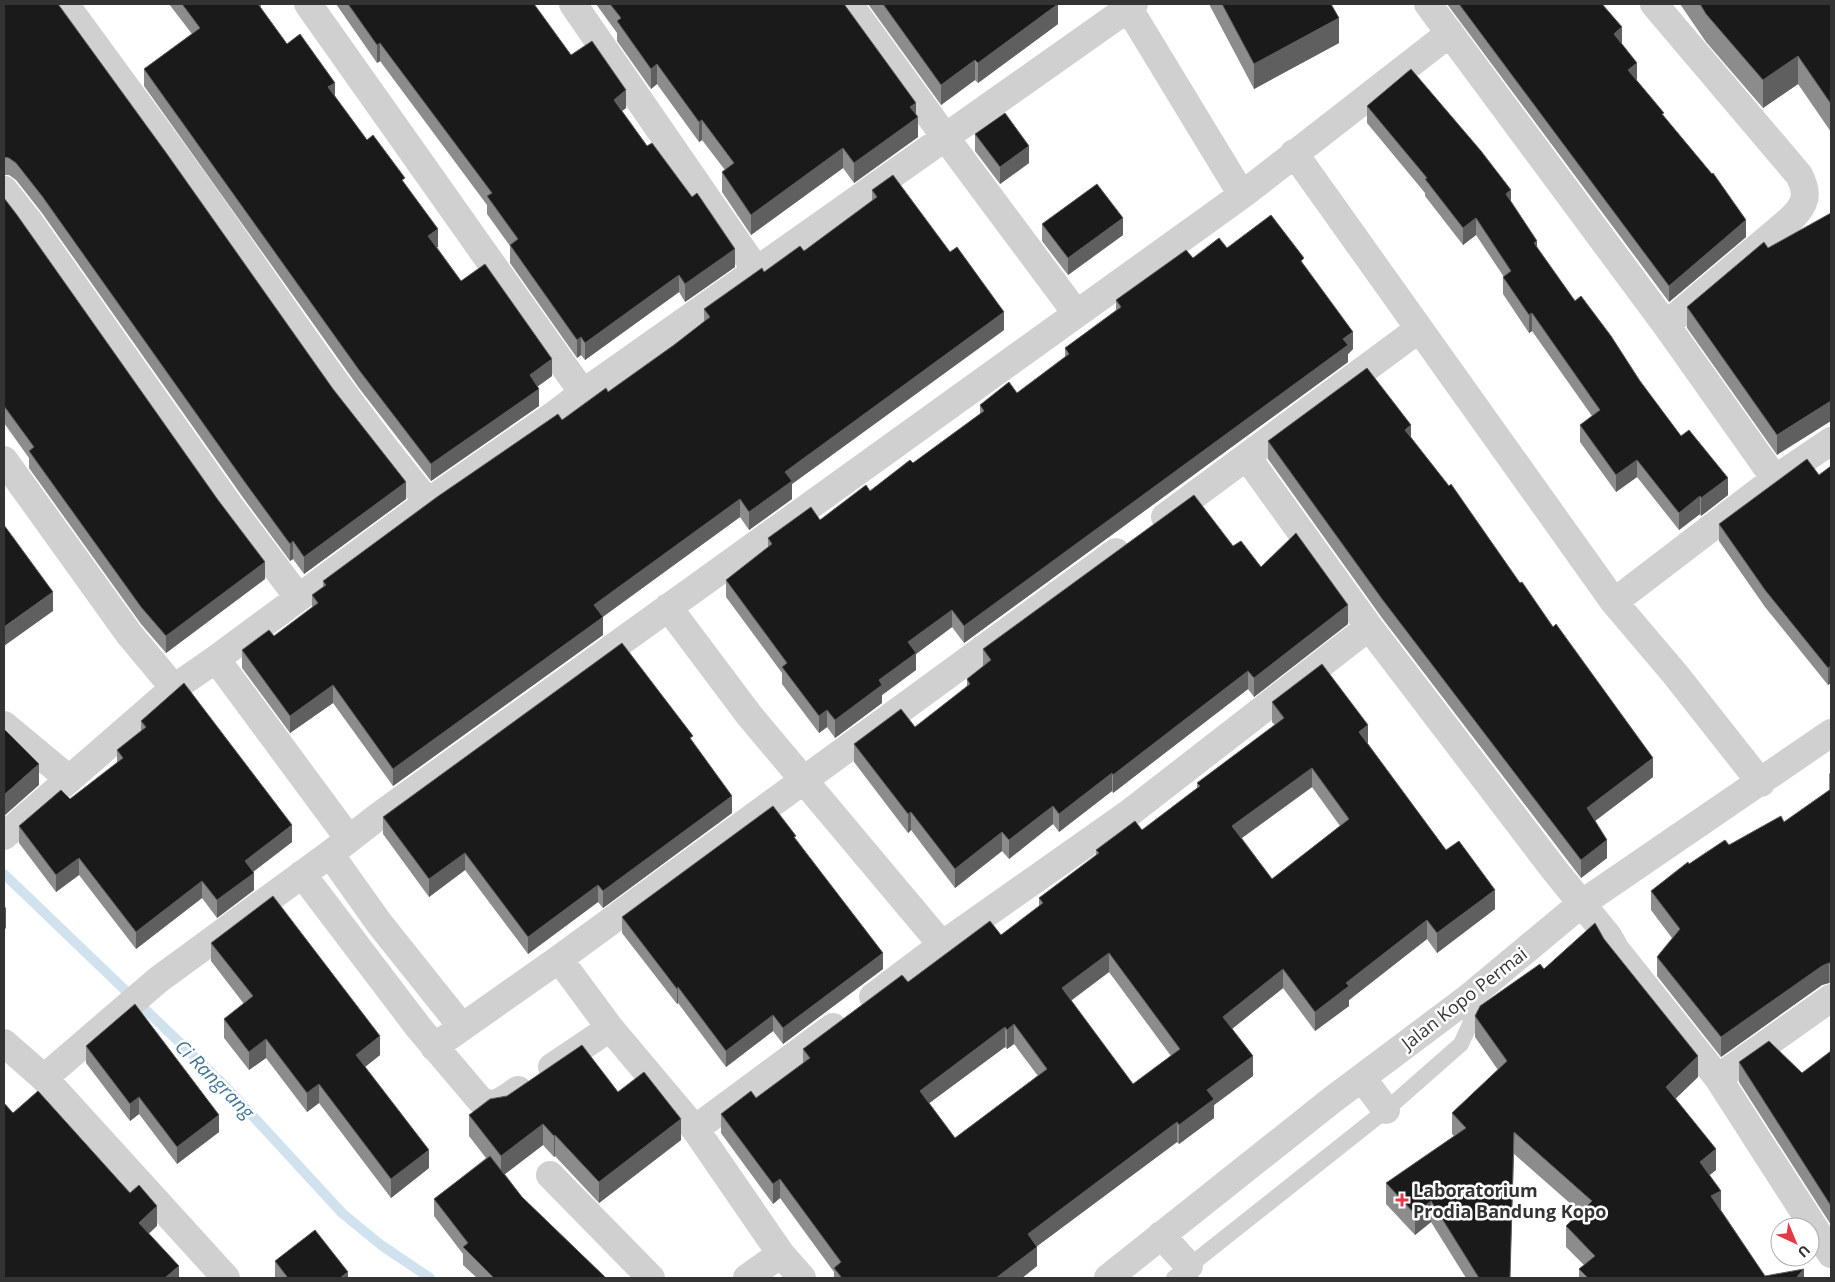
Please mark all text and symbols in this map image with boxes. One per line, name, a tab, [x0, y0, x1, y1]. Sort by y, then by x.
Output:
street label: Jalan Kopo Permai	[1395, 941, 1532, 1056]
water label: Ci Rangrang	[170, 1034, 261, 1125]
place label: Laboratorium Prodia Bandung Kopo	[1413, 1178, 1606, 1223]
marker: Laboratorium Prodia Bandung Kopo	[1395, 1193, 1409, 1207]
north arrow	[1770, 1217, 1820, 1267]
text: U	[1794, 1241, 1815, 1262]

